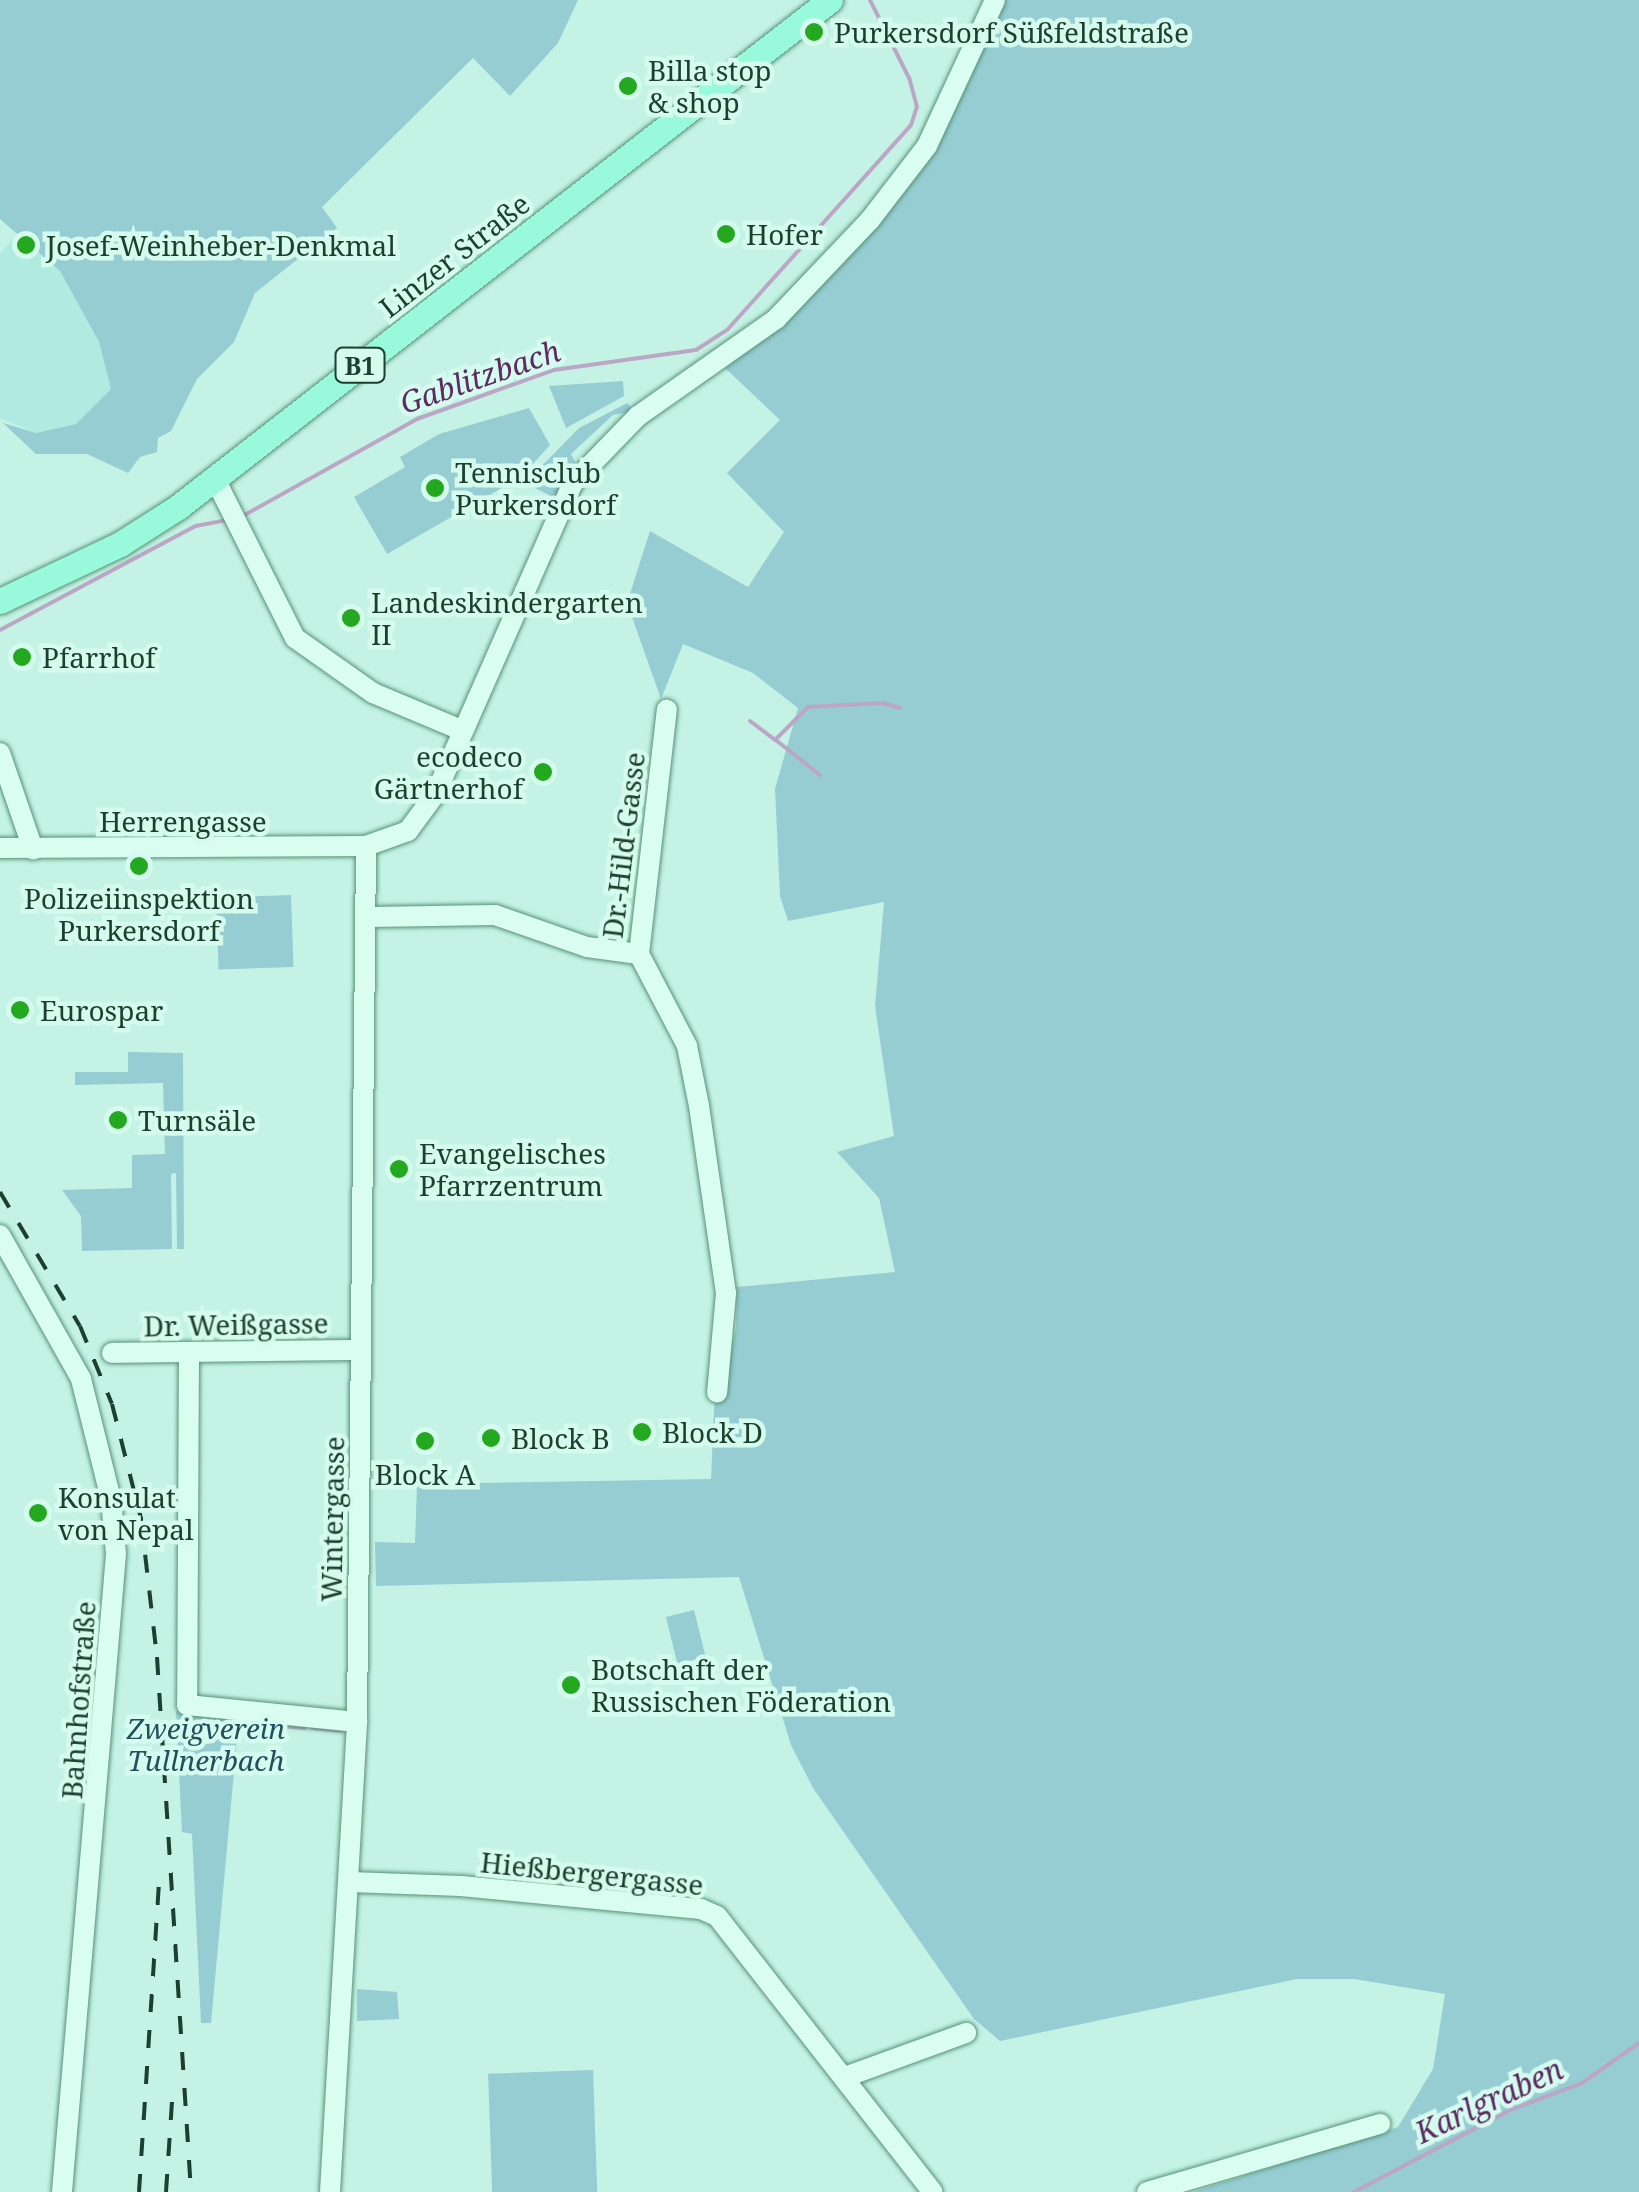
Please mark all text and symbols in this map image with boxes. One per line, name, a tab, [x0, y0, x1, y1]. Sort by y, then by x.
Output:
place label: Purkersdorf Süßfeldstraße	[834, 15, 1189, 49]
marker: Purkersdorf Süßfeldstraße	[803, 21, 825, 43]
place label: Billa stop & shop	[648, 53, 772, 119]
marker: Billa stop & shop	[617, 75, 639, 97]
street label: Linzer Straße	[372, 186, 536, 324]
place label: Hofer	[746, 217, 823, 251]
marker: Hofer	[715, 223, 737, 245]
place label: Josef-Weinheber-Denkmal	[46, 228, 396, 262]
marker: Josef-Weinheber-Denkmal	[15, 234, 37, 256]
water label: Gablitzbach	[395, 333, 565, 421]
road number: B1	[332, 345, 388, 385]
place label: Tennisclub Purkersdorf	[455, 455, 616, 521]
marker: Tennisclub Purkersdorf	[424, 477, 446, 499]
place label: Landeskindergarten II	[371, 585, 643, 651]
marker: Landeskindergarten II	[340, 607, 362, 629]
place label: Pfarrhof	[42, 640, 156, 674]
marker: Pfarrhof	[11, 646, 33, 668]
place label: ecodeco Gärtnerhof	[374, 739, 523, 805]
street label: Dr.-Hild-Gasse	[595, 750, 651, 940]
marker: ecodeco Gärtnerhof	[532, 761, 554, 783]
street label: Herrengasse	[99, 804, 267, 838]
marker: Polizeiinspektion Purkersdorf	[128, 855, 150, 877]
place label: Polizeiinspektion Purkersdorf	[24, 881, 254, 947]
place label: Eurospar	[40, 993, 163, 1027]
marker: Eurospar	[9, 999, 31, 1021]
place label: Turnsäle	[138, 1103, 256, 1137]
marker: Turnsäle	[107, 1109, 129, 1131]
place label: Evangelisches Pfarrzentrum	[419, 1136, 606, 1202]
marker: Evangelisches Pfarrzentrum	[388, 1158, 410, 1180]
street label: Dr. Weißgasse	[143, 1306, 329, 1342]
place label: Block D	[662, 1415, 763, 1449]
place label: Block B	[511, 1421, 610, 1455]
marker: Block D	[631, 1421, 653, 1443]
marker: Block B	[480, 1427, 502, 1449]
marker: Block A	[414, 1430, 436, 1452]
street label: Wintergasse	[314, 1436, 350, 1602]
place label: Block A	[375, 1457, 475, 1491]
place label: Konsulat von Nepal	[58, 1480, 194, 1546]
marker: Konsulat von Nepal	[27, 1502, 49, 1524]
street label: Bahnhofstraße	[54, 1600, 102, 1800]
place label: Botschaft der Russischen Föderation	[591, 1652, 891, 1718]
marker: Botschaft der Russischen Föderation	[560, 1674, 582, 1696]
park label: Zweigverein Tullnerbach	[127, 1711, 285, 1777]
street label: Hießbergergasse	[479, 1845, 705, 1901]
water label: Karlgraben	[1410, 2051, 1568, 2151]

